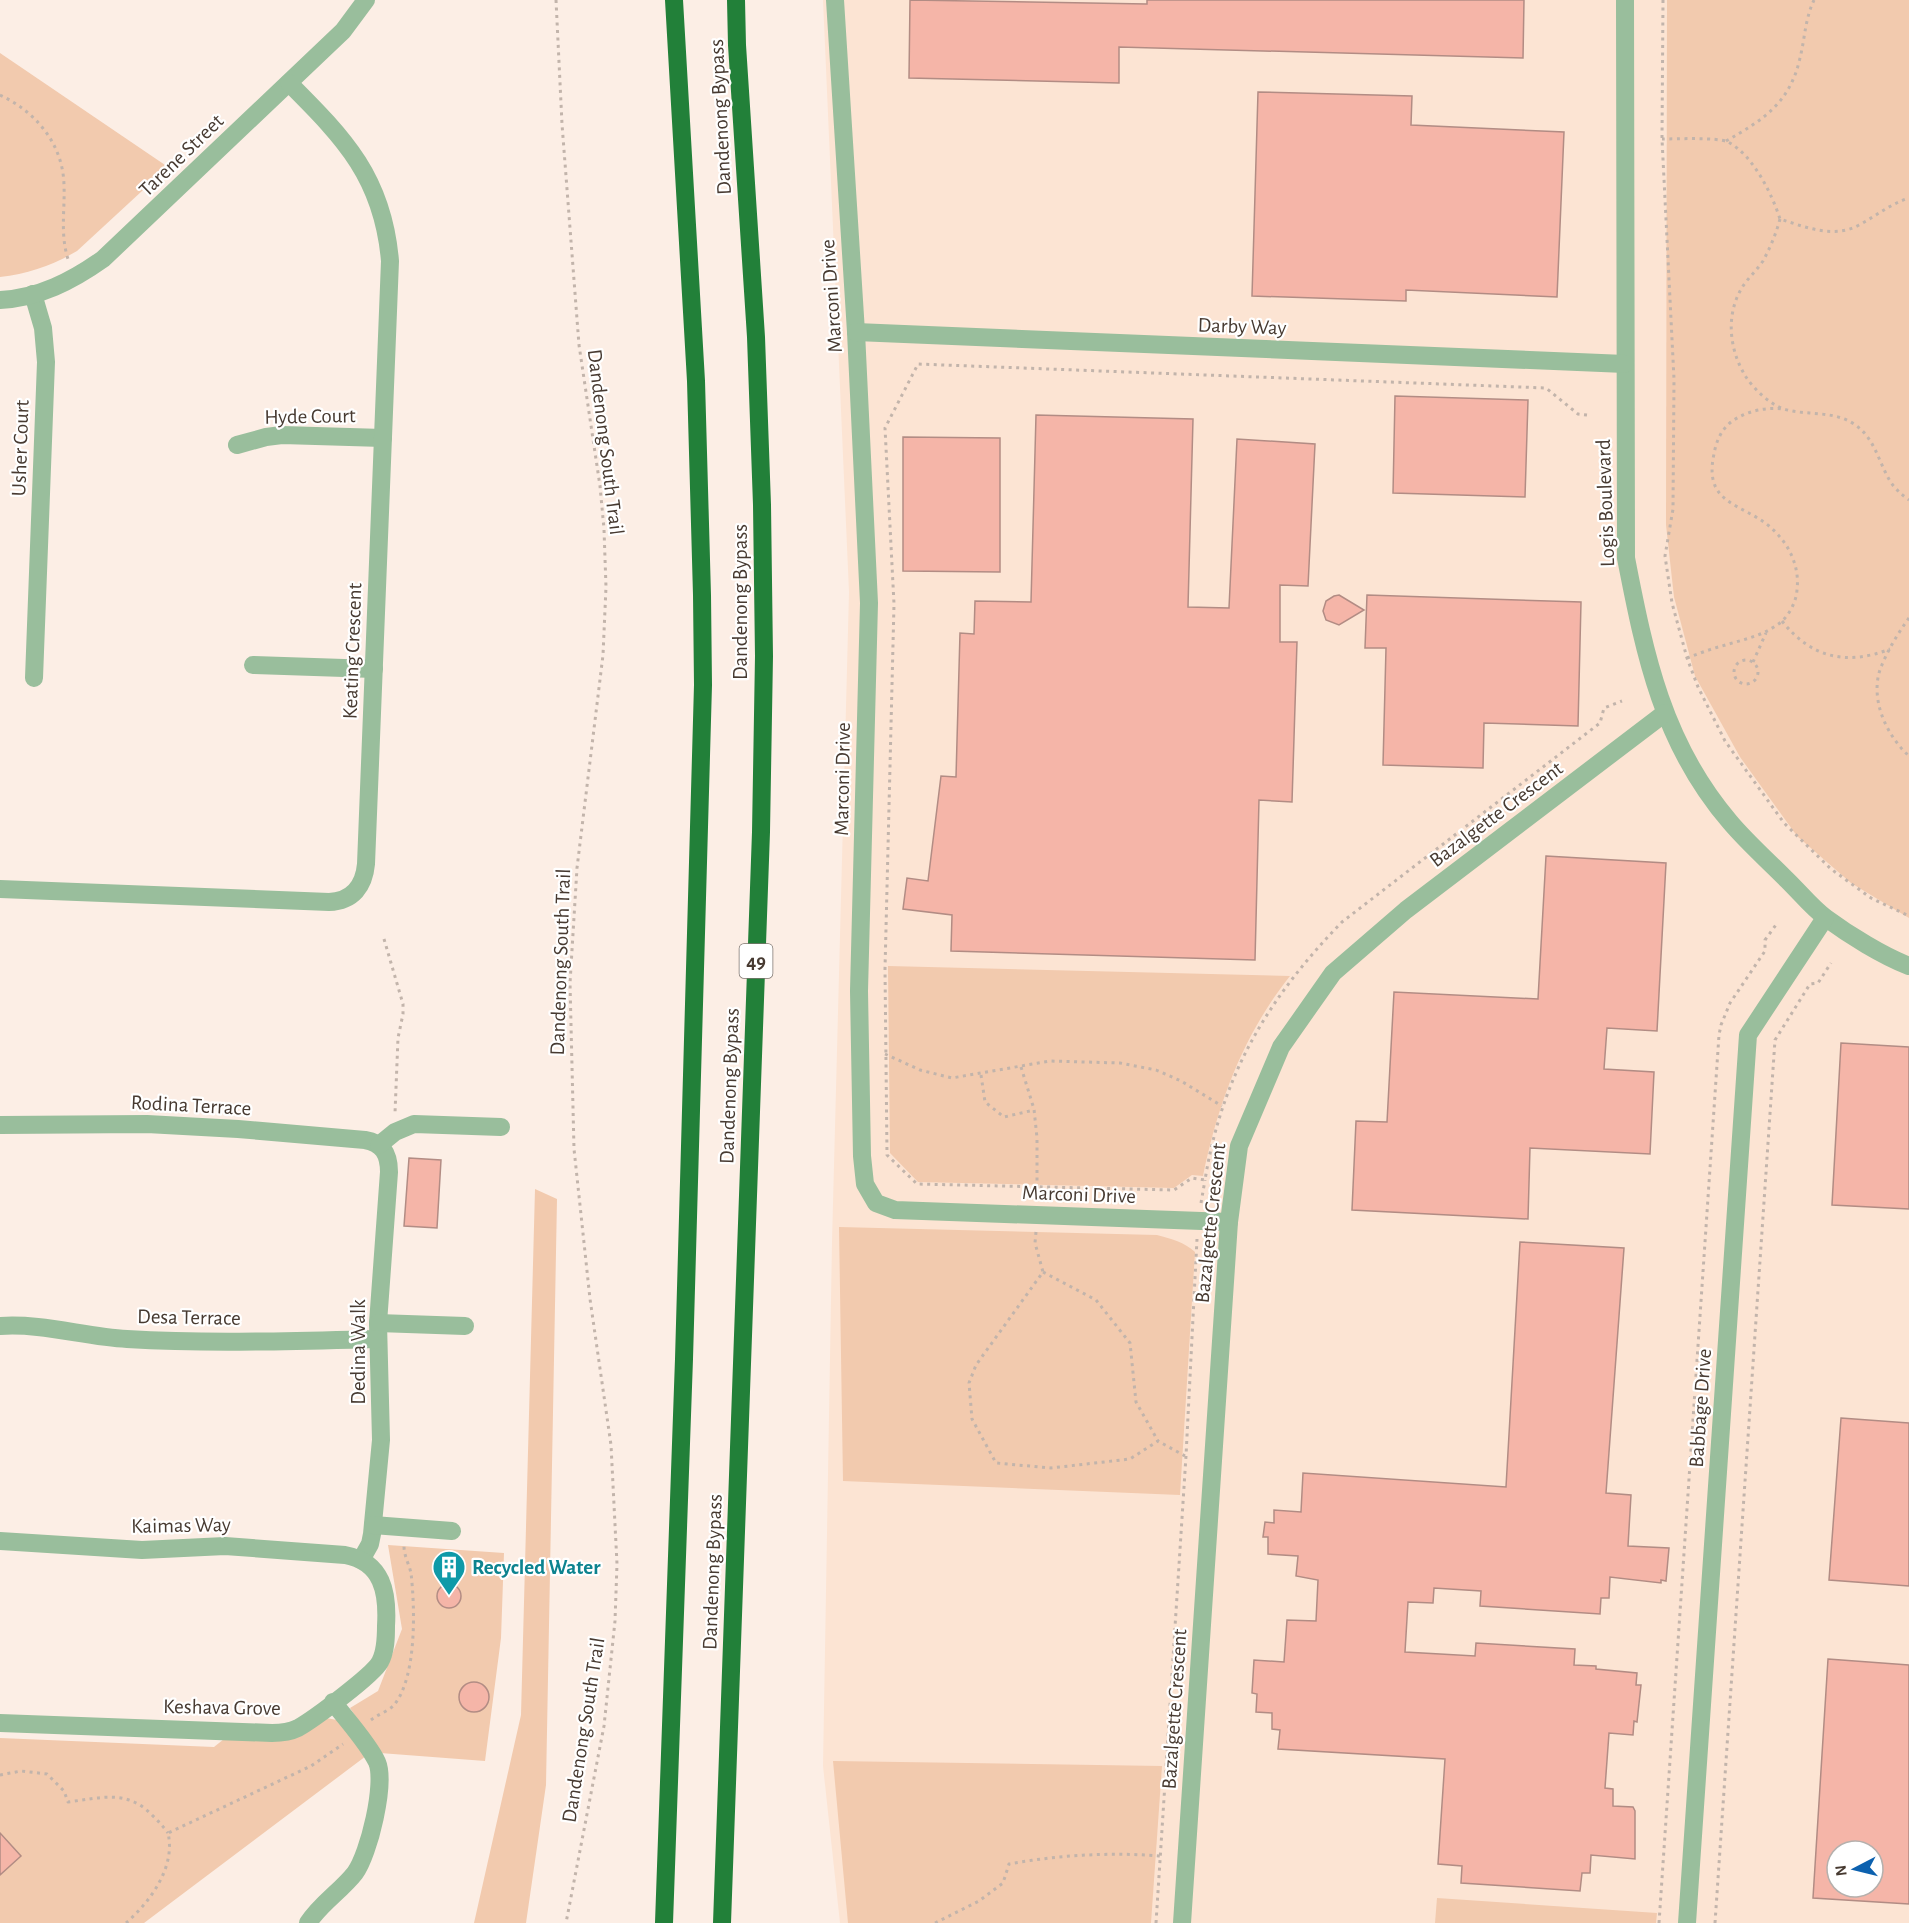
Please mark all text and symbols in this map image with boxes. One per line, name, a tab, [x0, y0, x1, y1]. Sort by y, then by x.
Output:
street label: Dandenong Bypass	[706, 38, 735, 195]
street label: Tarene Street	[135, 110, 228, 201]
street label: Marconi Drive	[817, 238, 846, 353]
street label: Darby Way	[1197, 314, 1287, 339]
street label: Dandenong South Trail	[584, 348, 627, 536]
street label: Usher Court	[8, 399, 33, 497]
street label: Hyde Court	[264, 405, 356, 428]
street label: Logis Boulevard	[1593, 439, 1618, 567]
street label: Dandenong Bypass	[730, 524, 751, 680]
street label: Keating Crescent	[340, 582, 365, 720]
street label: Marconi Drive	[831, 722, 854, 836]
street label: Bazalgette Crescent	[1426, 757, 1567, 871]
street label: Dandenong South Trail	[547, 868, 574, 1056]
road number: 49	[740, 944, 772, 978]
street label: Dandenong Bypass	[716, 1008, 743, 1164]
street label: Rodina Terrace	[130, 1092, 252, 1119]
street label: Bazalgette Crescent	[1192, 1142, 1229, 1304]
street label: Marconi Drive	[1022, 1182, 1136, 1207]
street label: Dedina Walk	[348, 1299, 369, 1405]
street label: Desa Terrace	[137, 1306, 241, 1329]
street label: Babbage Drive	[1686, 1348, 1715, 1468]
street label: Dandenong Bypass	[699, 1494, 726, 1650]
street label: Kaimas Way	[131, 1514, 231, 1537]
building icon: Recycled Water	[431, 1549, 467, 1596]
place label: Recycled Water	[472, 1557, 601, 1578]
street label: Bazalgette Crescent	[1158, 1628, 1191, 1790]
street label: Dandenong South Trail	[558, 1636, 608, 1824]
street label: Keshava Grove	[163, 1696, 281, 1719]
north arrow	[1825, 1839, 1885, 1899]
text: N	[1832, 1864, 1850, 1877]

